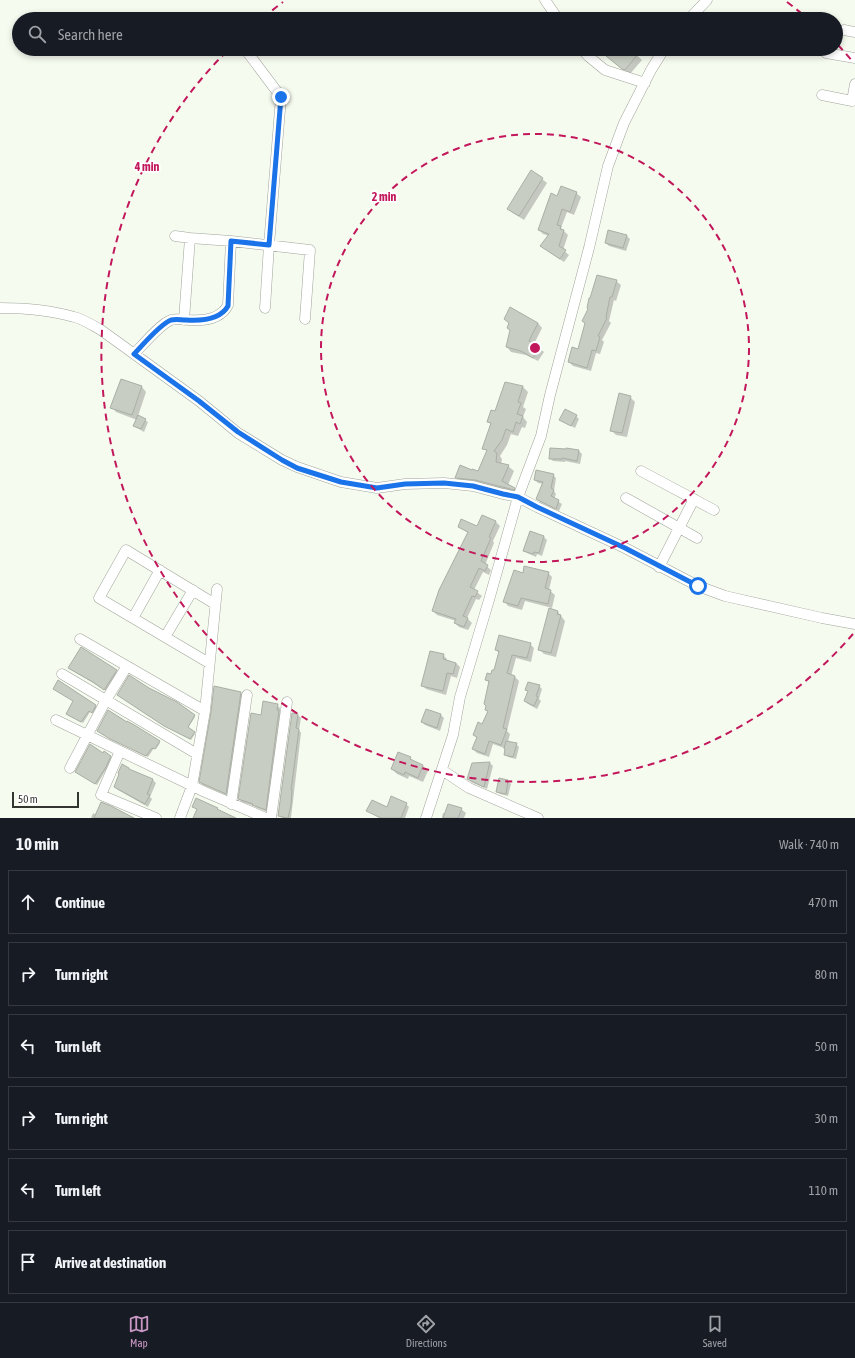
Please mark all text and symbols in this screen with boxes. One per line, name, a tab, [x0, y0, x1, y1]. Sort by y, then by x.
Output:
search box	[12, 12, 843, 56]
icon: search	[26, 23, 48, 45]
text: Search here	[58, 26, 123, 43]
route end	[272, 88, 290, 106]
text: 4 min	[134, 160, 159, 174]
text: 2 min	[372, 190, 396, 204]
centre of rings	[528, 341, 542, 355]
route start	[689, 577, 707, 595]
scale bar	[12, 790, 79, 809]
text: 50 m	[18, 793, 38, 805]
text: 10 min	[16, 834, 59, 854]
text: Walk · 740 m	[779, 837, 839, 852]
icon: ahead	[17, 891, 39, 913]
text: Continue	[55, 894, 105, 911]
text: 470 m	[809, 895, 838, 910]
icon: right	[17, 963, 39, 985]
text: Turn right	[55, 966, 108, 983]
text: 80 m	[815, 967, 838, 982]
icon: left	[17, 1035, 39, 1057]
text: Turn left	[55, 1038, 101, 1055]
text: 50 m	[815, 1039, 838, 1054]
icon: right	[17, 1107, 39, 1129]
text: Turn right	[55, 1110, 108, 1127]
text: 30 m	[815, 1111, 838, 1126]
icon: left	[17, 1179, 39, 1201]
text: Turn left	[55, 1182, 101, 1199]
text: 110 m	[809, 1183, 838, 1198]
icon: arrive	[17, 1251, 39, 1273]
text: Arrive at destination	[55, 1254, 166, 1271]
tab: Map	[128, 1313, 150, 1349]
tab: Directions	[406, 1313, 447, 1349]
tab: Saved	[703, 1313, 727, 1349]

